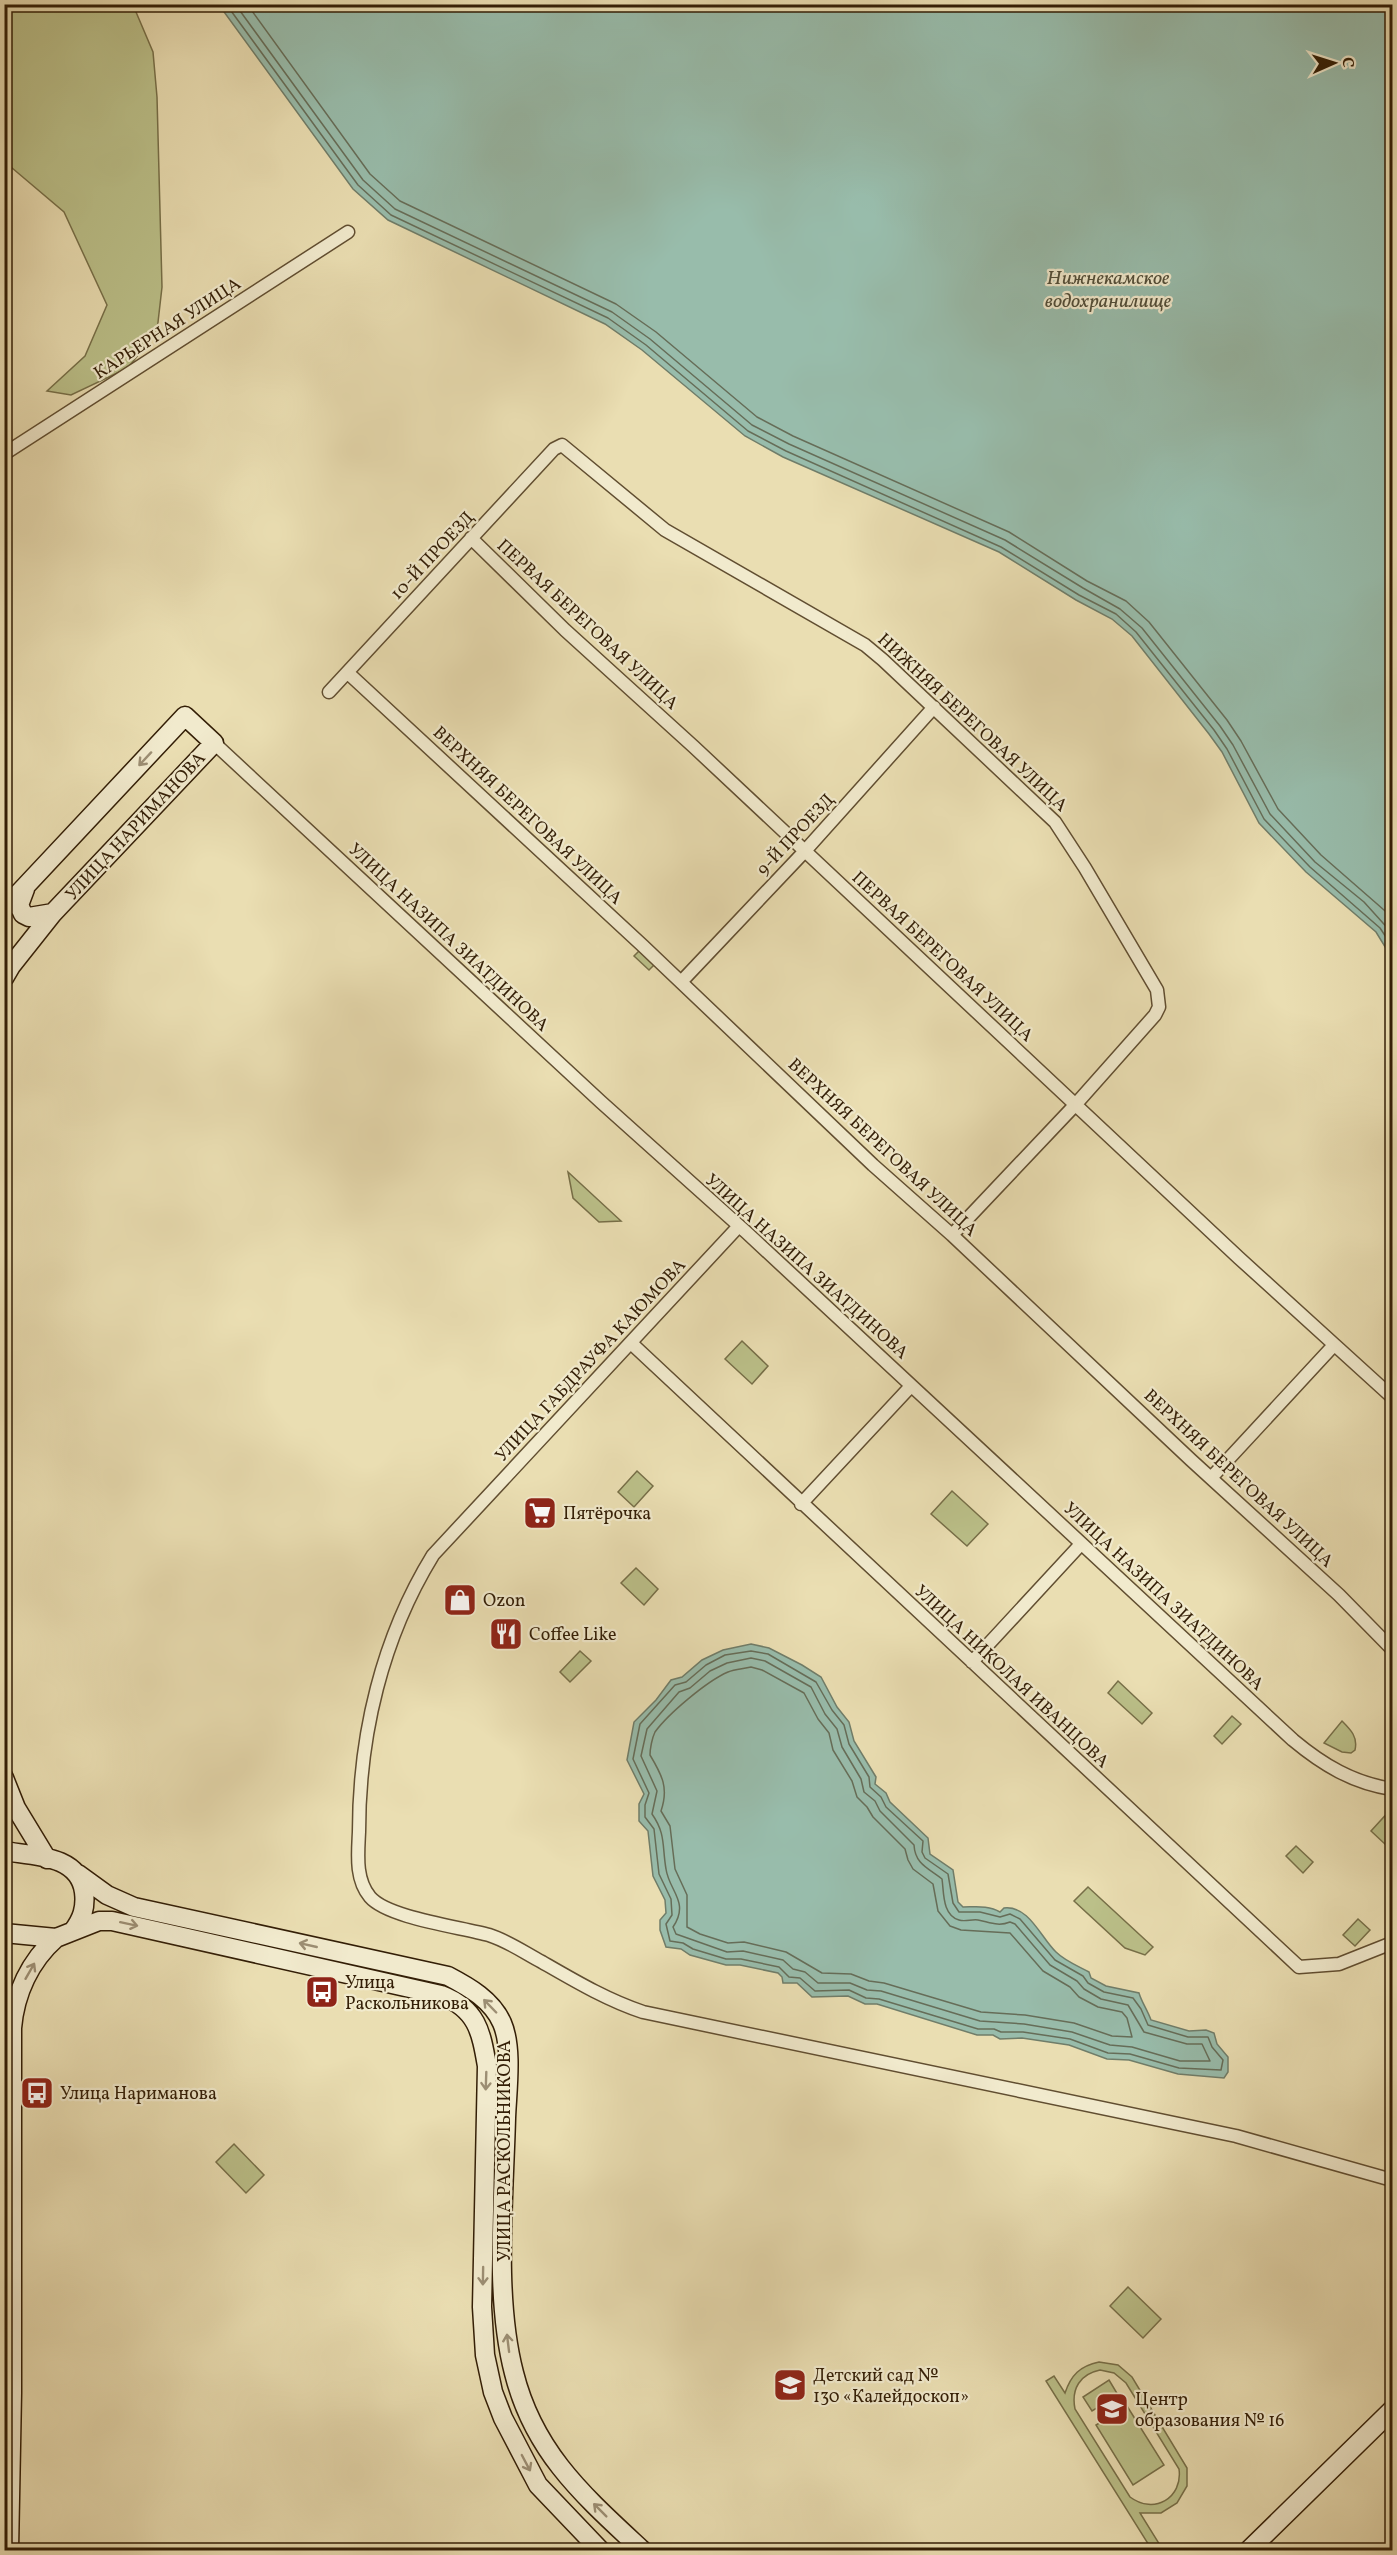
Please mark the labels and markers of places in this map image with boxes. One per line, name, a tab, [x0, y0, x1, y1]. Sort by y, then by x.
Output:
supermarket icon: Пятёрочка	[522, 1495, 558, 1531]
place label: Пятёрочка	[563, 1502, 651, 1527]
shop icon: Ozon	[442, 1582, 478, 1618]
place label: Ozon	[483, 1589, 526, 1614]
restaurant icon: Coffee Like	[488, 1616, 524, 1652]
place label: Coffee Like	[529, 1623, 617, 1648]
place label: Улица Раскольникова	[345, 1971, 469, 2017]
bus stop icon: Улица Раскольникова	[304, 1974, 340, 2010]
bus stop icon: Улица Нариманова	[19, 2075, 55, 2111]
place label: Улица Нариманова	[60, 2082, 217, 2107]
place label: Детский сад № 130 «Калейдоскоп»	[813, 2364, 969, 2410]
school or university icon: Детский сад № 130 «Калейдоскоп»	[772, 2367, 808, 2403]
place label: Центр образования № 16	[1135, 2388, 1284, 2434]
school or university icon: Центр образования № 16	[1094, 2391, 1130, 2427]

